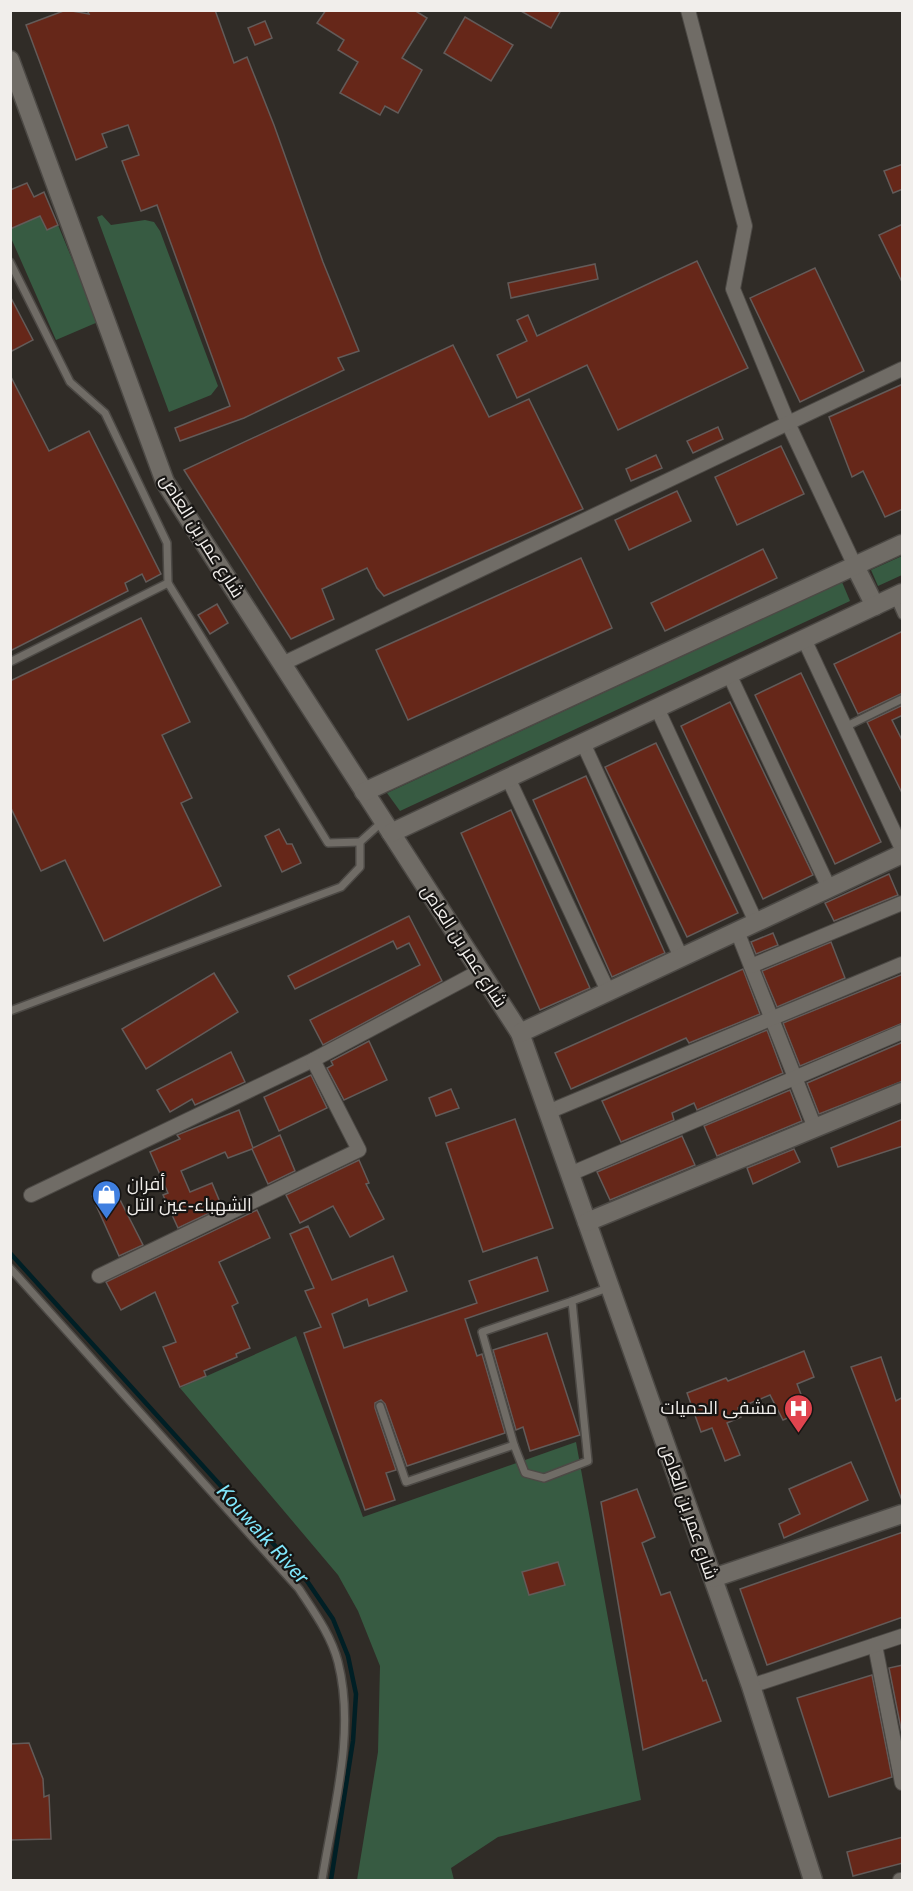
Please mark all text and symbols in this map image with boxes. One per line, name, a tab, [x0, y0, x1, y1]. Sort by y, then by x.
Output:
street label: شارع عمر بن العاص	[154, 470, 249, 602]
street label: شارع عمر بن العاص	[415, 881, 512, 1012]
place label: أفران الشهباء-عين التل	[127, 1173, 252, 1216]
shop icon: أفران الشهباء-عين التل	[90, 1178, 122, 1220]
hospital icon: مشفى الحميات	[782, 1392, 814, 1434]
place label: مشفى الحميات	[661, 1397, 777, 1419]
street label: شارع عمر بن العاص	[655, 1441, 722, 1583]
water label: Kouwaik River	[212, 1479, 314, 1589]

